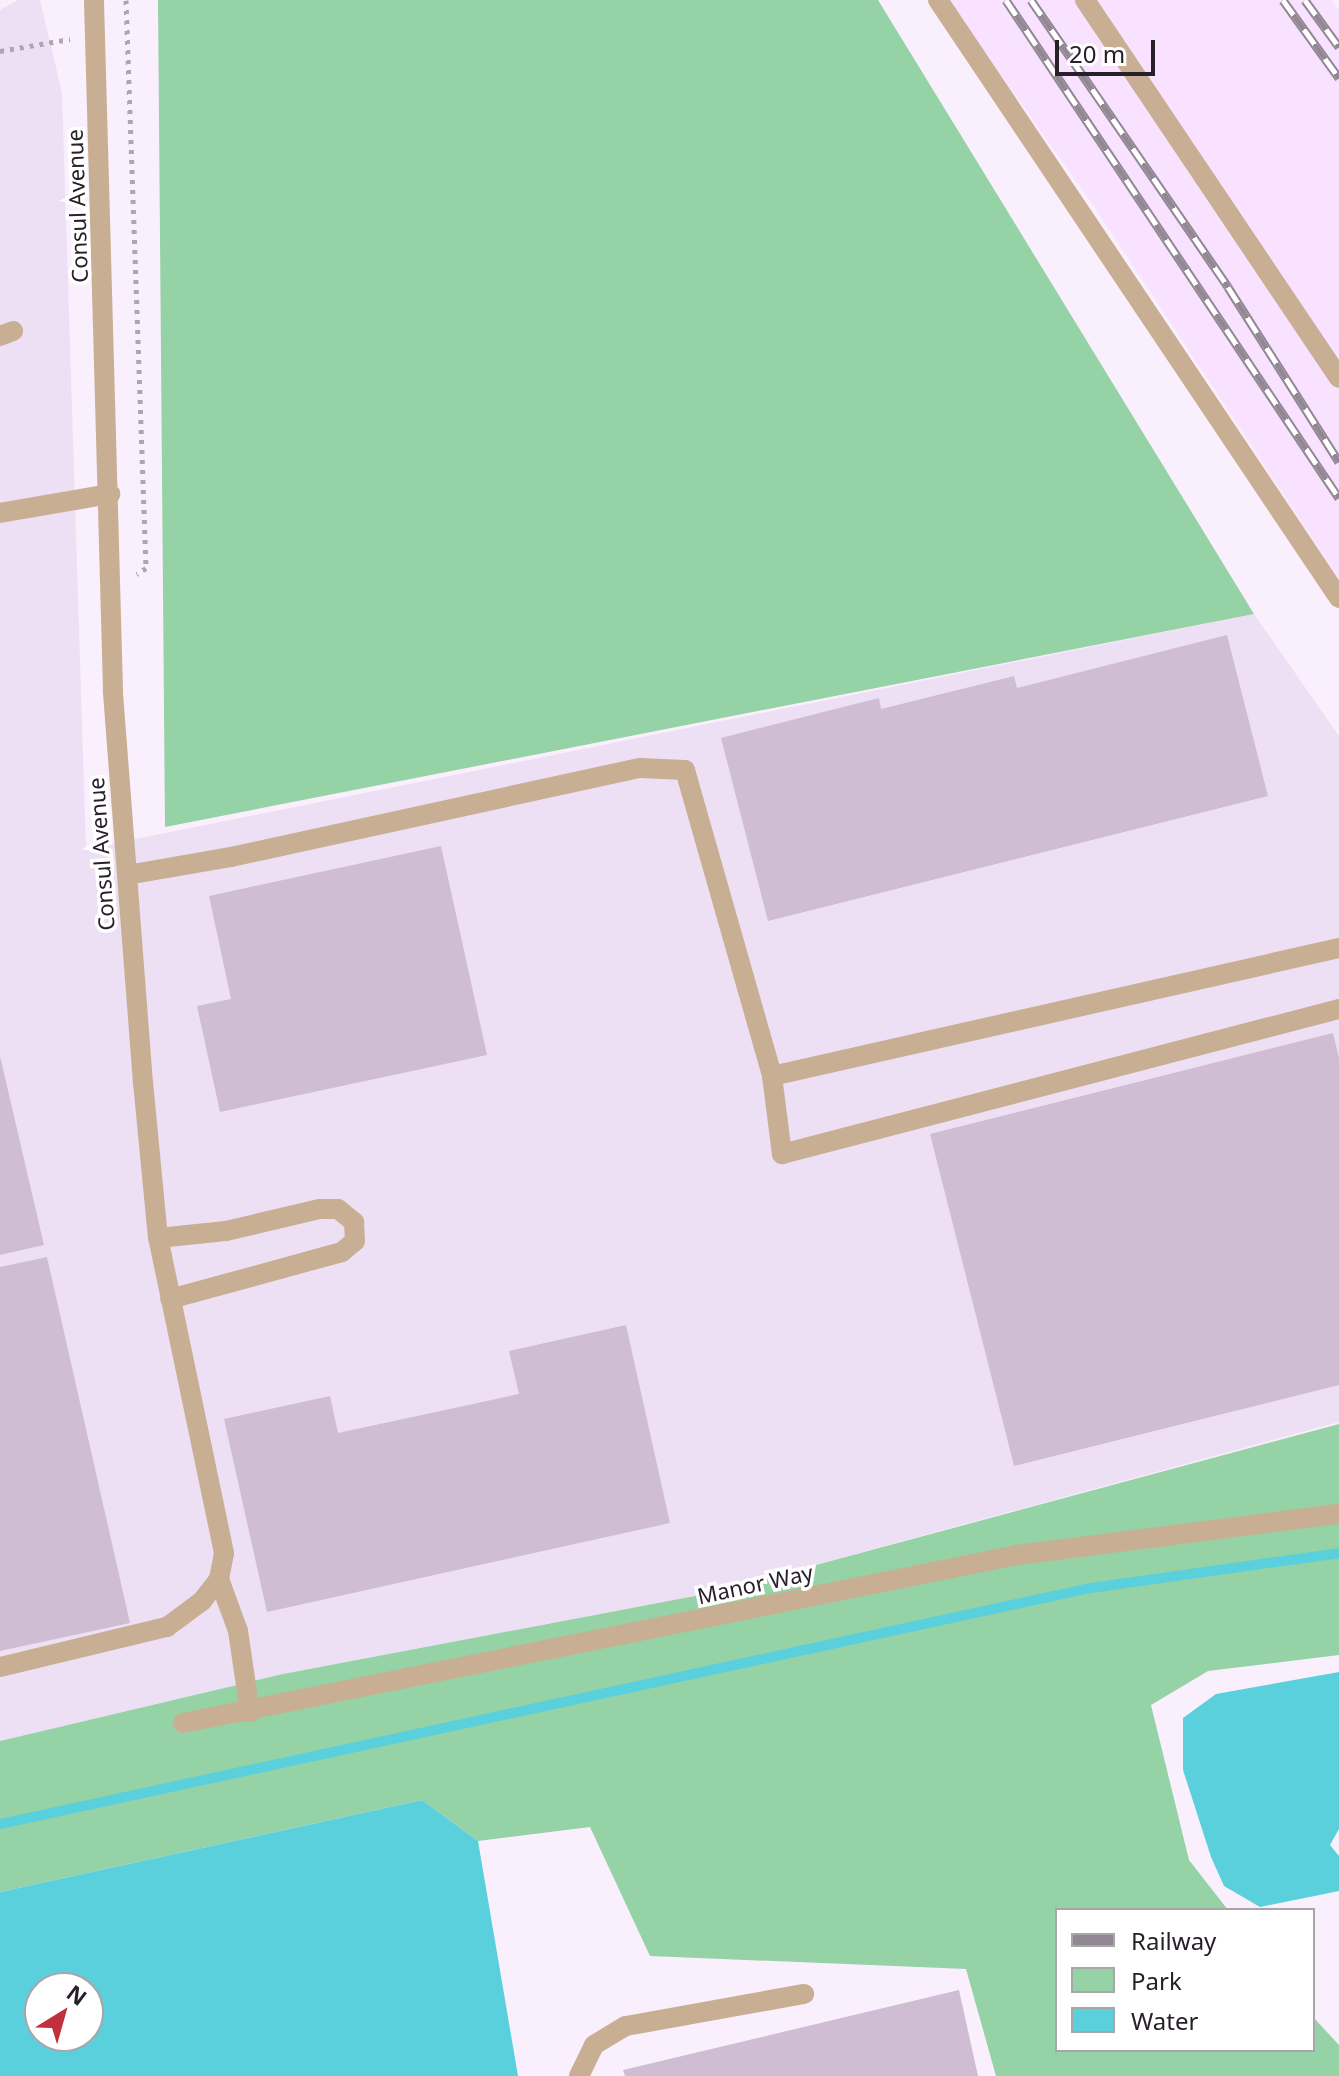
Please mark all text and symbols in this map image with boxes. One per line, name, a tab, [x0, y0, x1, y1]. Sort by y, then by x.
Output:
scale bar	[1059, 24, 1159, 74]
text: 20 m	[1069, 37, 1125, 70]
street label: Consul Avenue	[61, 129, 93, 283]
street label: Consul Avenue	[82, 776, 120, 932]
street label: Manor Way	[695, 1559, 815, 1609]
legend	[1055, 1908, 1315, 2052]
text: Railway	[1131, 1924, 1216, 1957]
text: Park	[1131, 1964, 1182, 1997]
north arrow	[24, 1972, 104, 2052]
text: N	[61, 1977, 93, 2012]
text: Water	[1131, 2004, 1198, 2037]

